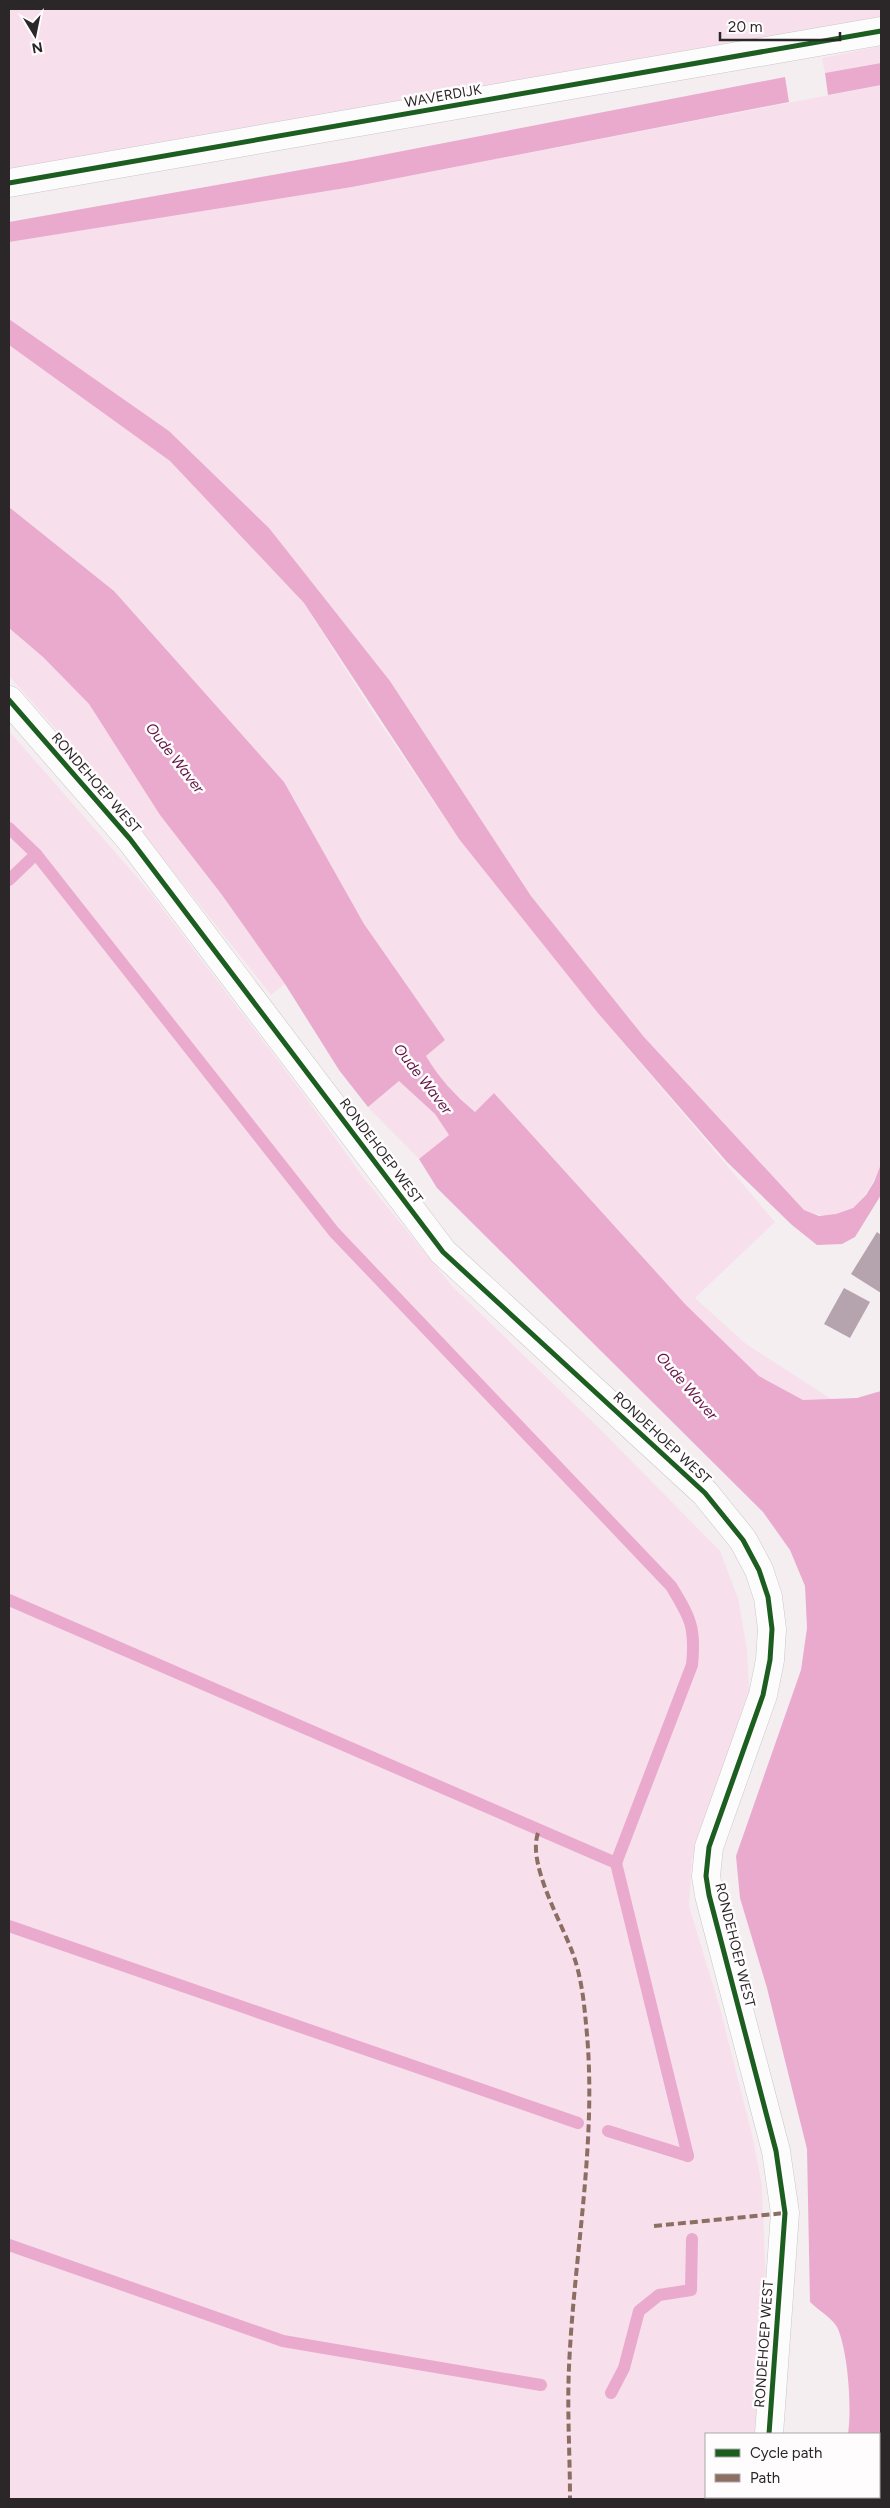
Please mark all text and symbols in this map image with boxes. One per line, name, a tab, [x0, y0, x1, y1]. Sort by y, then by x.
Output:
north arrow	[10, 10, 60, 60]
scale bar	[720, 10, 840, 42]
text: 20 m	[728, 18, 762, 36]
text: N	[30, 38, 44, 57]
street label: WAVERDIJK	[403, 81, 483, 111]
water label: Oude Waver	[142, 719, 209, 797]
street label: RONDEHOEP WEST	[48, 729, 144, 837]
water label: Oude Waver	[390, 1040, 457, 1118]
street label: RONDEHOEP WEST	[336, 1095, 426, 1207]
water label: Oude Waver	[653, 1348, 722, 1424]
street label: RONDEHOEP WEST	[610, 1388, 715, 1488]
street label: RONDEHOEP WEST	[711, 1881, 759, 2009]
street label: RONDEHOEP WEST	[751, 2279, 777, 2408]
legend	[705, 2433, 880, 2498]
text: Cycle path	[750, 2444, 822, 2462]
text: Path	[750, 2469, 780, 2487]

